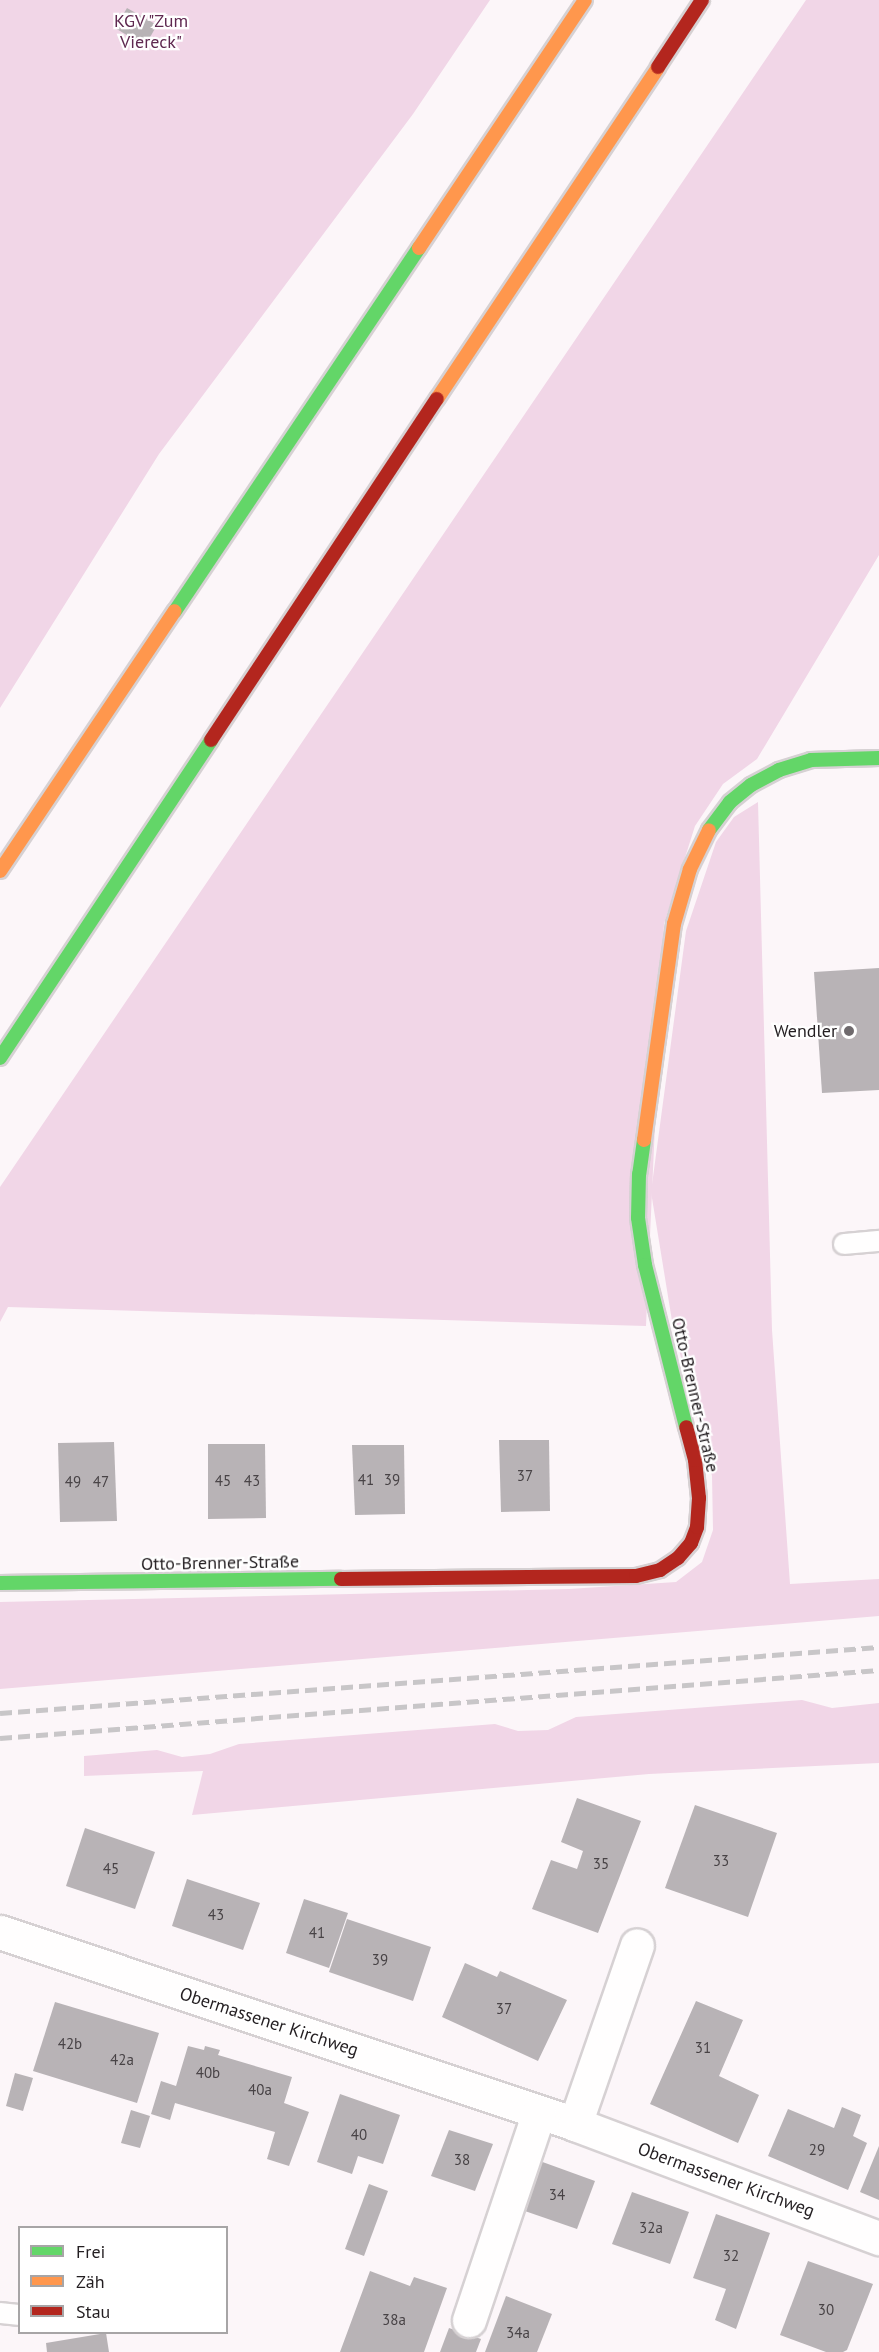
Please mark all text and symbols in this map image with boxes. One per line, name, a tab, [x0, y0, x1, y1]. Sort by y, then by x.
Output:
park label: KGV "Zum Viereck"	[113, 11, 189, 54]
place label: Wendler	[774, 1020, 837, 1042]
marker: Wendler	[842, 1024, 856, 1038]
street label: Otto-Brenner-Straße	[667, 1316, 723, 1474]
house number: 37	[517, 1467, 533, 1485]
house number: 41	[358, 1471, 374, 1489]
house number: 39	[384, 1471, 400, 1489]
house number: 45	[215, 1472, 231, 1490]
house number: 43	[244, 1472, 260, 1490]
house number: 49	[65, 1473, 81, 1491]
house number: 47	[93, 1473, 109, 1491]
street label: Otto-Brenner-Straße	[141, 1551, 299, 1575]
house number: 33	[713, 1852, 729, 1870]
house number: 35	[593, 1855, 609, 1873]
house number: 45	[103, 1860, 119, 1878]
house number: 43	[208, 1906, 224, 1924]
house number: 41	[309, 1924, 325, 1942]
house number: 39	[372, 1951, 388, 1969]
street label: Obermassener Kirchweg	[177, 1983, 361, 2061]
house number: 37	[496, 2000, 512, 2018]
house number: 42b	[58, 2035, 82, 2053]
house number: 31	[695, 2039, 711, 2057]
house number: 42a	[110, 2051, 134, 2069]
house number: 40b	[196, 2064, 220, 2082]
house number: 40a	[248, 2081, 272, 2099]
house number: 40	[351, 2126, 367, 2144]
street label: Obermassener Kirchweg	[635, 2138, 817, 2222]
house number: 29	[809, 2141, 825, 2159]
house number: 38	[454, 2151, 470, 2169]
house number: 34	[549, 2186, 565, 2204]
house number: 32a	[639, 2219, 663, 2237]
legend	[18, 2226, 228, 2334]
text: Frei	[76, 2240, 105, 2263]
house number: 32	[723, 2247, 739, 2265]
text: Zäh	[76, 2270, 105, 2293]
text: Stau	[76, 2300, 110, 2323]
house number: 30	[818, 2301, 834, 2319]
house number: 38a	[382, 2311, 406, 2329]
house number: 34a	[506, 2324, 530, 2342]

